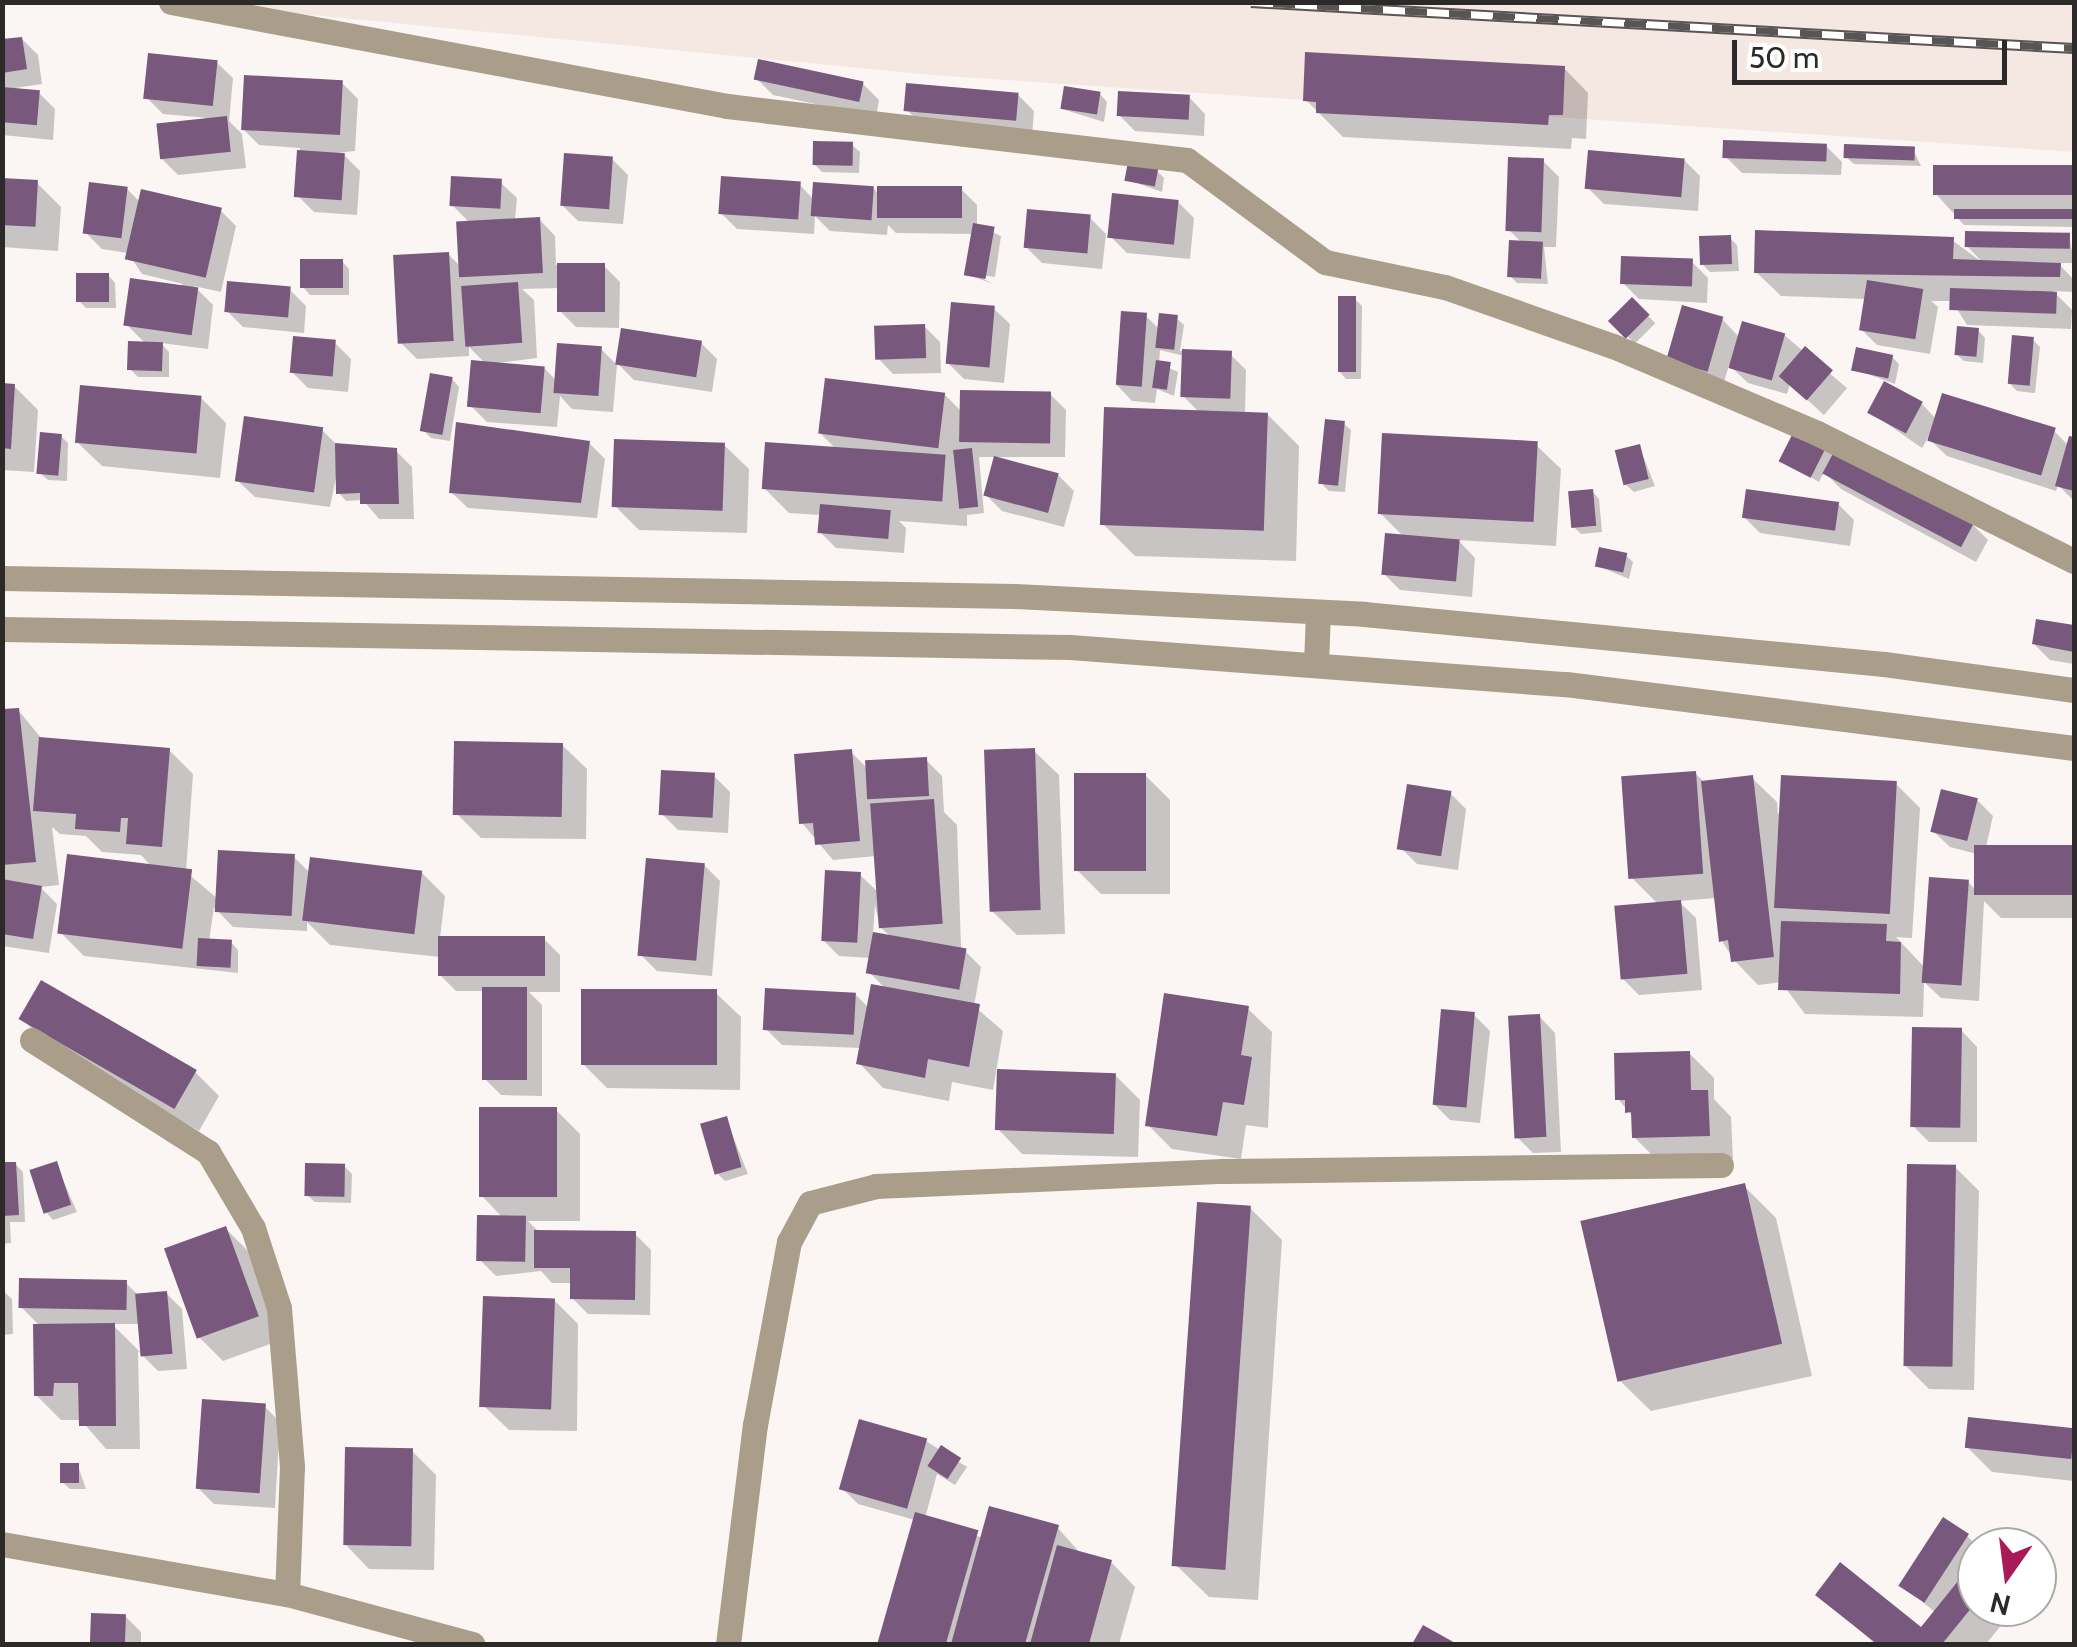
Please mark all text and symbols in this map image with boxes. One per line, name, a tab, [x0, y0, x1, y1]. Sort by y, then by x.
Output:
scale bar	[1737, 20, 2012, 82]
text: 50 m	[1749, 39, 1819, 76]
north arrow	[1957, 1527, 2057, 1627]
text: N	[1987, 1585, 2014, 1623]

